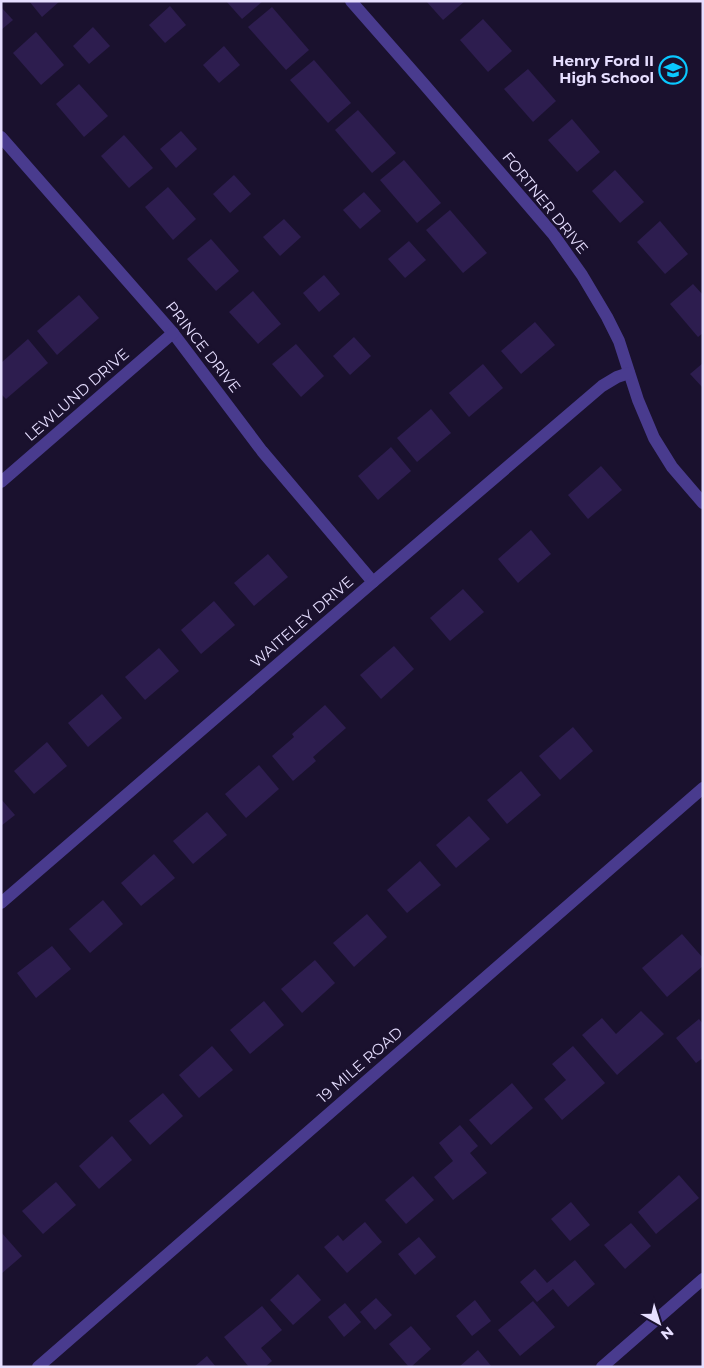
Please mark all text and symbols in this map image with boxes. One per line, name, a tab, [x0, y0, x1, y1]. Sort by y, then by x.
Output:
place label: Henry Ford II High School	[552, 51, 654, 87]
school or university icon: Henry Ford II High School	[658, 55, 688, 85]
street label: FORTNER DRIVE	[498, 148, 592, 258]
street label: PRINCE DRIVE	[162, 297, 245, 396]
street label: LEWLUND DRIVE	[21, 344, 133, 445]
street label: WAITELEY DRIVE	[246, 572, 357, 671]
street label: 19 MILE ROAD	[313, 1022, 406, 1107]
north arrow	[634, 1298, 684, 1348]
text: N	[657, 1323, 677, 1344]

